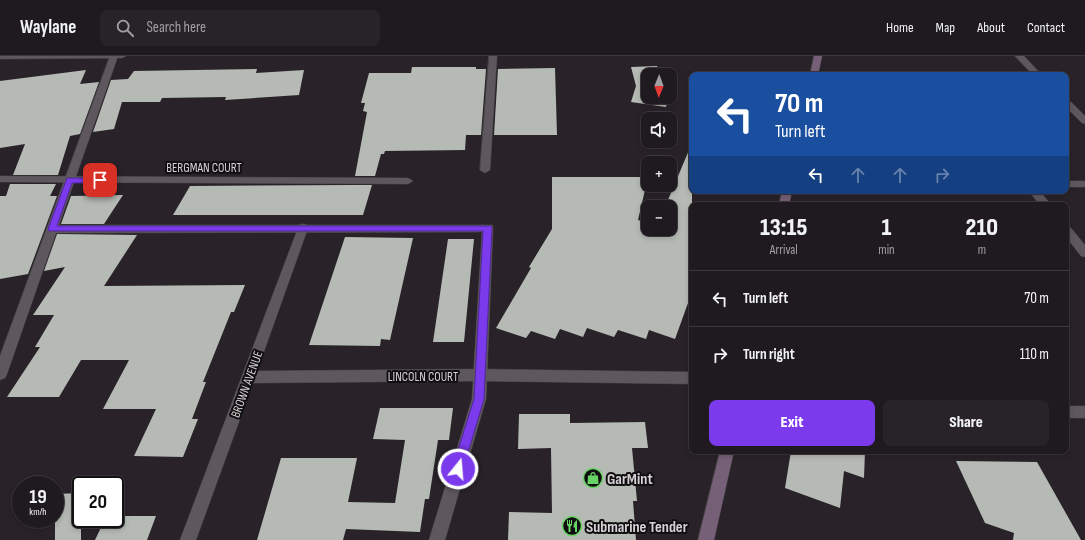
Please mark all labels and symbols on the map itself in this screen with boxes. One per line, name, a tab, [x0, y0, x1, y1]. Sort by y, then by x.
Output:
north arrow	[641, 68, 677, 104]
street label: BERGMAN COURT	[166, 160, 242, 176]
pin	[83, 163, 117, 197]
street label: BROWN AVENUE	[227, 349, 266, 420]
street label: LINCOLN COURT	[388, 369, 458, 385]
position arrow	[437, 448, 479, 490]
shop icon: GarMint	[582, 467, 604, 489]
place label: GarMint	[607, 470, 653, 489]
speed limit sign: 20	[72, 476, 124, 528]
restaurant icon: Submarine Tender	[561, 515, 583, 537]
place label: Submarine Tender	[586, 518, 688, 537]

